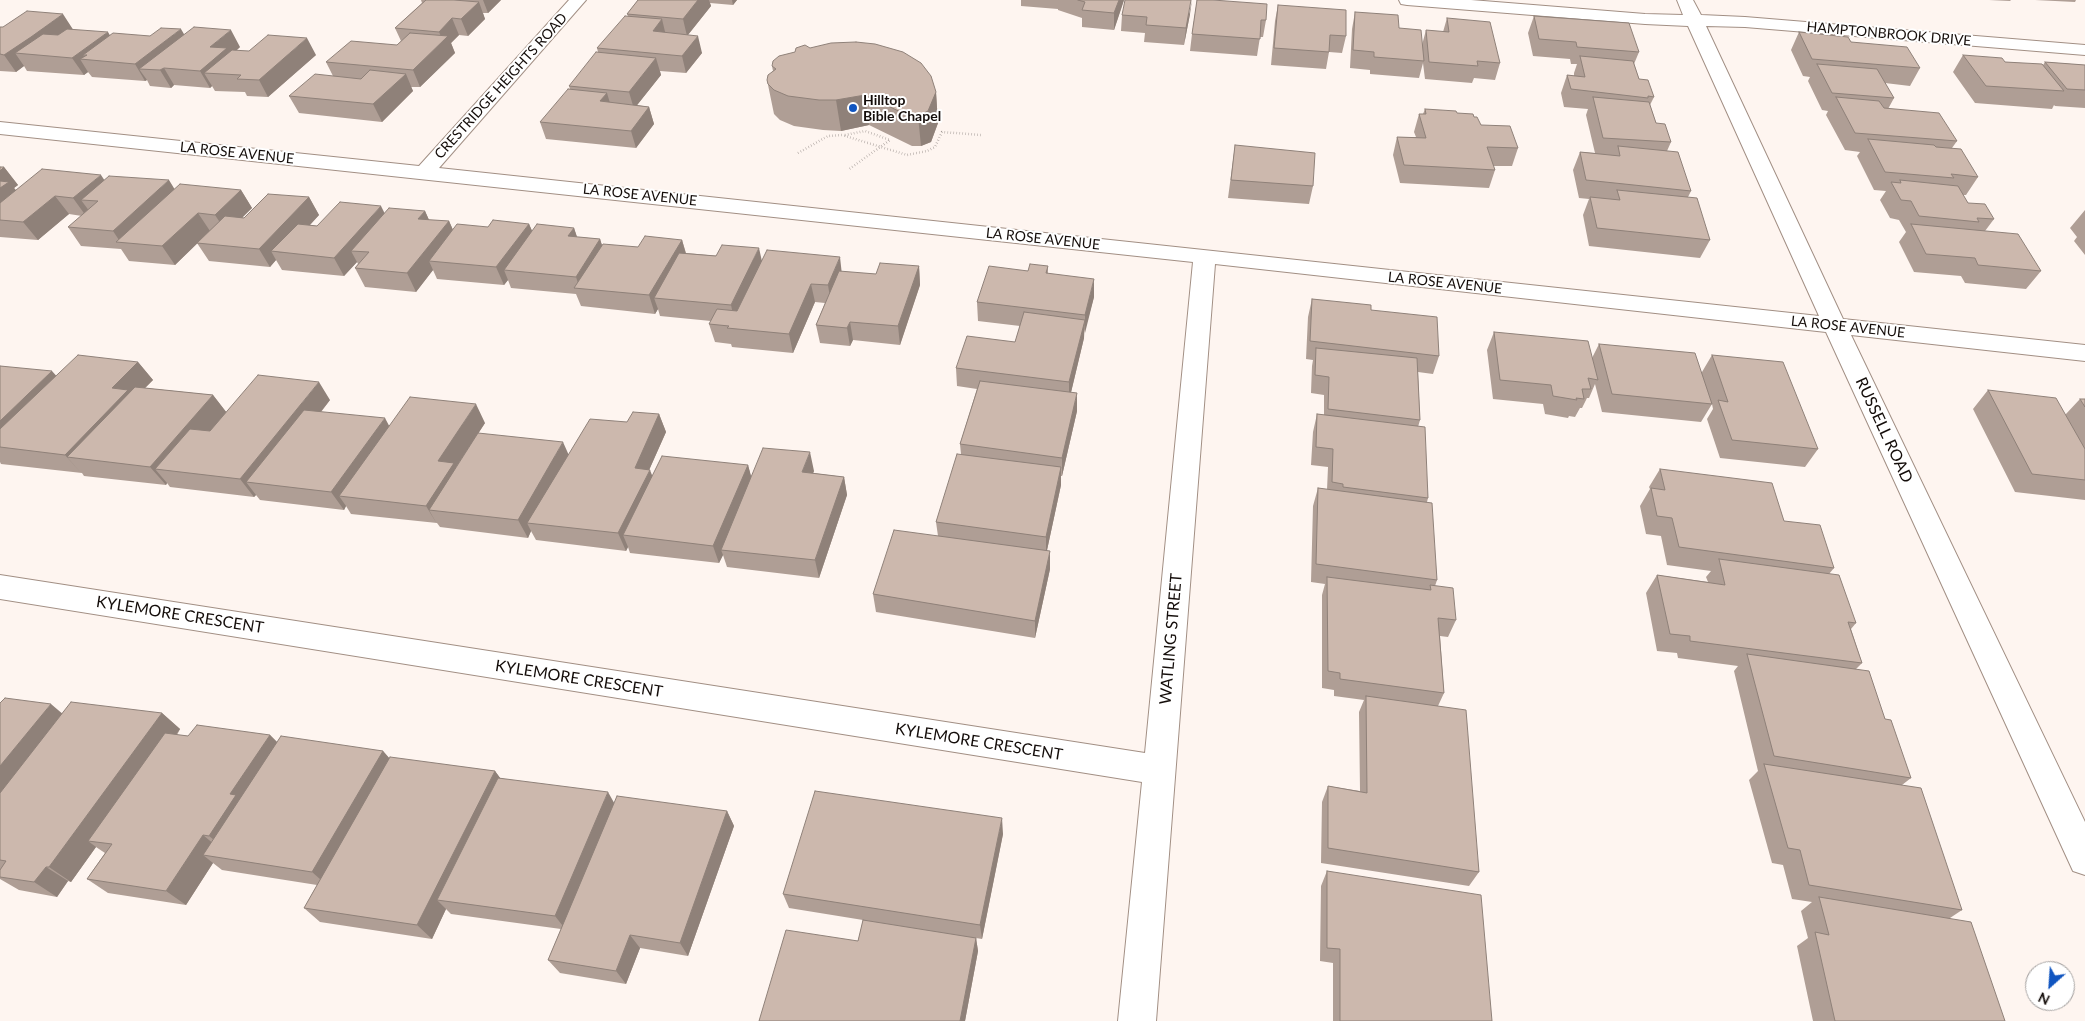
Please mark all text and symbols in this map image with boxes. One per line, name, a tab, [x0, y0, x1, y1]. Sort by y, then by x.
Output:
street label: CRESTRIDGE HEIGHTS ROAD	[431, 10, 571, 162]
street label: HAMPTONBROOK DRIVE	[1806, 18, 1972, 50]
place label: Hilltop Bible Chapel	[863, 92, 941, 124]
marker: Hilltop Bible Chapel	[847, 102, 859, 114]
street label: LA ROSE AVENUE	[179, 139, 295, 167]
street label: LA ROSE AVENUE	[582, 181, 698, 209]
street label: LA ROSE AVENUE	[985, 225, 1101, 253]
street label: LA ROSE AVENUE	[1387, 269, 1503, 297]
street label: LA ROSE AVENUE	[1790, 313, 1906, 341]
street label: RUSSELL ROAD	[1851, 374, 1917, 486]
street label: WATLING STREET	[1156, 573, 1186, 705]
street label: KYLEMORE CRESCENT	[95, 592, 265, 638]
street label: KYLEMORE CRESCENT	[494, 656, 664, 702]
street label: KYLEMORE CRESCENT	[894, 719, 1064, 765]
north arrow	[2025, 961, 2075, 1011]
text: N	[2035, 989, 2052, 1009]

